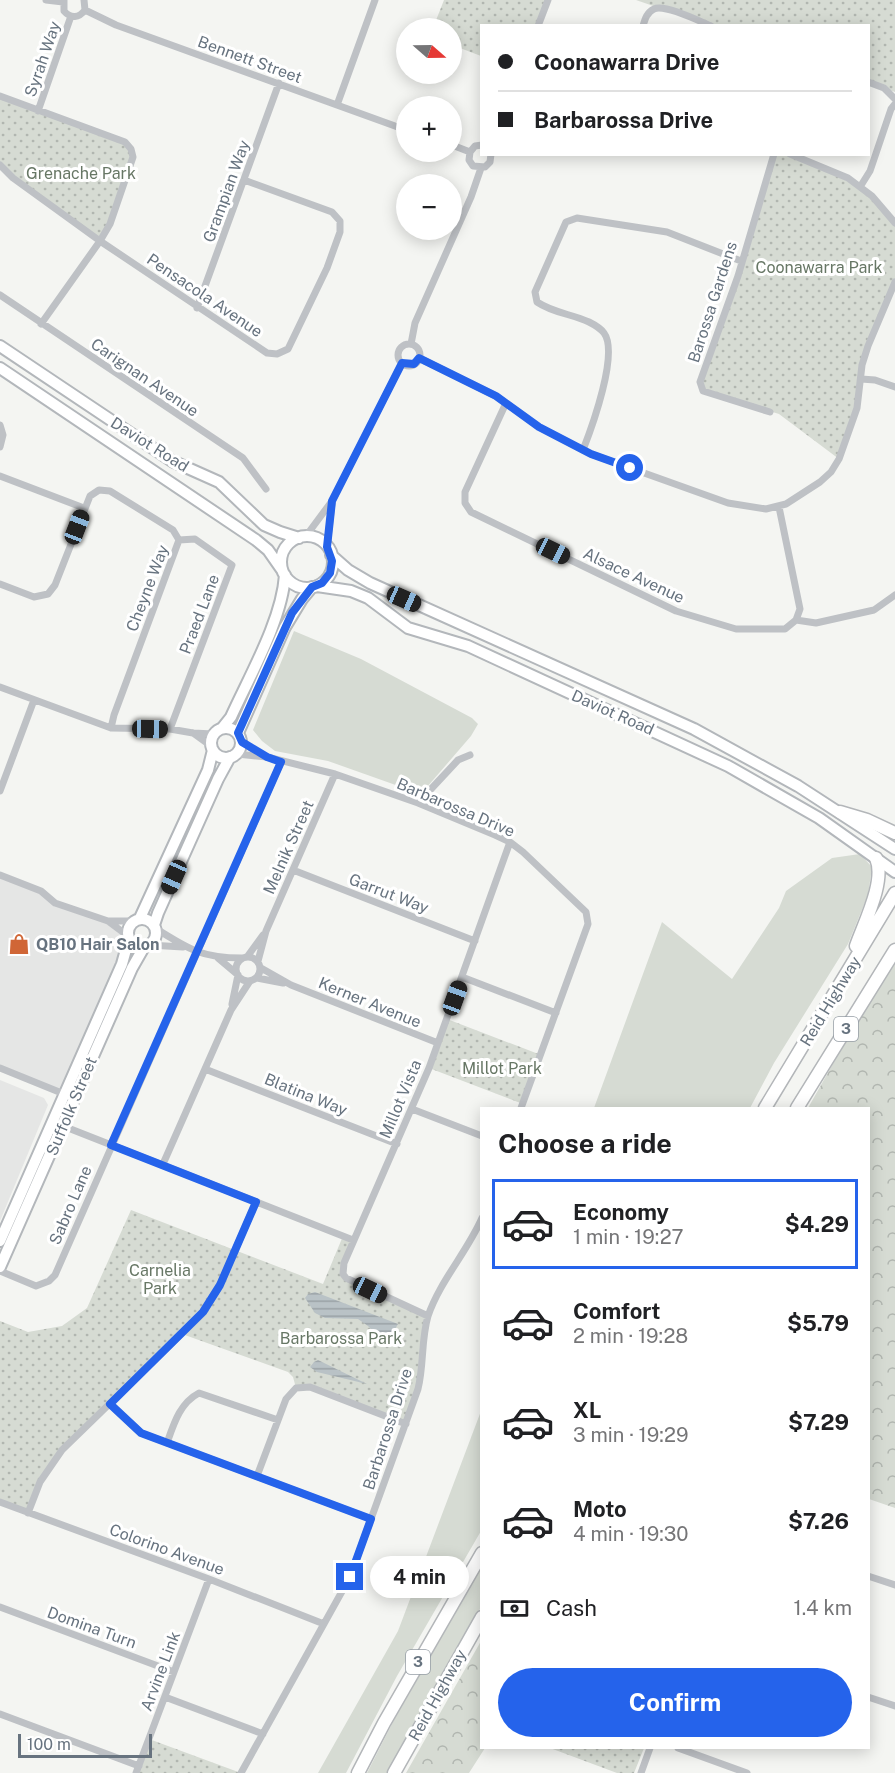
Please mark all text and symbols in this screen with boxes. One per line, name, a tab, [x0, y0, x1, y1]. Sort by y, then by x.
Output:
street label: Syrah Way	[21, 18, 64, 99]
north arrow	[396, 18, 462, 84]
map controls	[396, 18, 462, 240]
street label: Bennett Street	[195, 32, 304, 87]
text: Coonawarra Drive	[534, 49, 719, 75]
button: +	[396, 96, 462, 162]
text: Barbarossa Drive	[534, 107, 713, 133]
street label: Grampian Way	[199, 137, 254, 245]
park label: Grenache Park	[26, 164, 136, 183]
button: −	[396, 174, 462, 240]
street label: Barossa Gardens	[684, 239, 741, 365]
street label: Pensacola Avenue	[143, 250, 266, 341]
park label: Coonawarra Park	[755, 258, 883, 277]
street label: Carignan Avenue	[87, 334, 202, 421]
street label: Daviot Road	[107, 413, 192, 476]
route start	[616, 454, 643, 481]
car	[62, 507, 92, 547]
car	[533, 535, 573, 567]
street label: Cheyne Way	[122, 542, 173, 634]
street label: Alsace Avenue	[580, 544, 687, 607]
street label: Praed Lane	[176, 572, 223, 657]
car	[384, 583, 424, 615]
street label: Daviot Road	[569, 686, 657, 739]
car	[132, 720, 168, 738]
street label: Barbarossa Drive	[394, 774, 518, 841]
street label: Melnik Street	[259, 797, 318, 897]
car	[158, 857, 190, 897]
street label: Garrut Way	[346, 870, 432, 918]
shop icon: QB10 Hair Salon	[7, 932, 31, 956]
place label: QB10 Hair Salon	[36, 935, 159, 954]
street label: Reid Highway	[796, 952, 865, 1050]
street label: Kerner Avenue	[316, 973, 424, 1032]
car	[440, 978, 470, 1018]
road number: 3	[834, 1017, 858, 1041]
street label: Suffolk Street	[42, 1054, 101, 1159]
street label: Millot Vista	[375, 1057, 425, 1141]
park label: Millot Park	[462, 1059, 542, 1078]
street label: Blatina Way	[262, 1069, 350, 1120]
text: Choose a ride	[498, 1127, 672, 1159]
street label: Sabro Lane	[45, 1163, 96, 1248]
icon: car	[501, 1197, 555, 1251]
text: Economy	[573, 1199, 669, 1225]
text: $4.29	[785, 1211, 849, 1237]
text: 1 min · 19:27	[573, 1225, 684, 1249]
park label: Carnelia Park	[129, 1261, 191, 1298]
car	[350, 1274, 390, 1306]
icon: car	[501, 1296, 555, 1350]
text: Comfort	[573, 1298, 660, 1324]
text: $5.79	[787, 1310, 849, 1336]
text: 2 min · 19:28	[573, 1324, 688, 1348]
park label: Barbarossa Park	[280, 1329, 402, 1348]
street label: Barbarossa Drive	[359, 1366, 416, 1492]
icon: car	[501, 1395, 555, 1449]
text: XL	[573, 1397, 601, 1423]
text: $7.29	[788, 1409, 849, 1435]
text: 3 min · 19:29	[573, 1423, 689, 1447]
icon: car	[501, 1494, 555, 1548]
text: Moto	[573, 1496, 627, 1522]
text: $7.26	[788, 1508, 849, 1534]
street label: Colorino Avenue	[107, 1520, 227, 1579]
text: 4 min · 19:30	[573, 1522, 688, 1546]
callout: 4 min	[371, 1556, 470, 1598]
route end	[336, 1563, 363, 1590]
text: 4 min	[393, 1565, 446, 1589]
icon: cash	[498, 1592, 531, 1625]
text: Cash	[546, 1595, 597, 1621]
text: 1.4 km	[794, 1596, 852, 1620]
street label: Domina Turn	[45, 1603, 139, 1652]
street label: Arvine Link	[137, 1629, 184, 1714]
street label: Reid Highway	[405, 1646, 471, 1744]
road number: 3	[406, 1650, 430, 1674]
button: Confirm	[498, 1668, 852, 1737]
scale bar	[18, 1731, 152, 1758]
text: 100 m	[27, 1735, 71, 1754]

